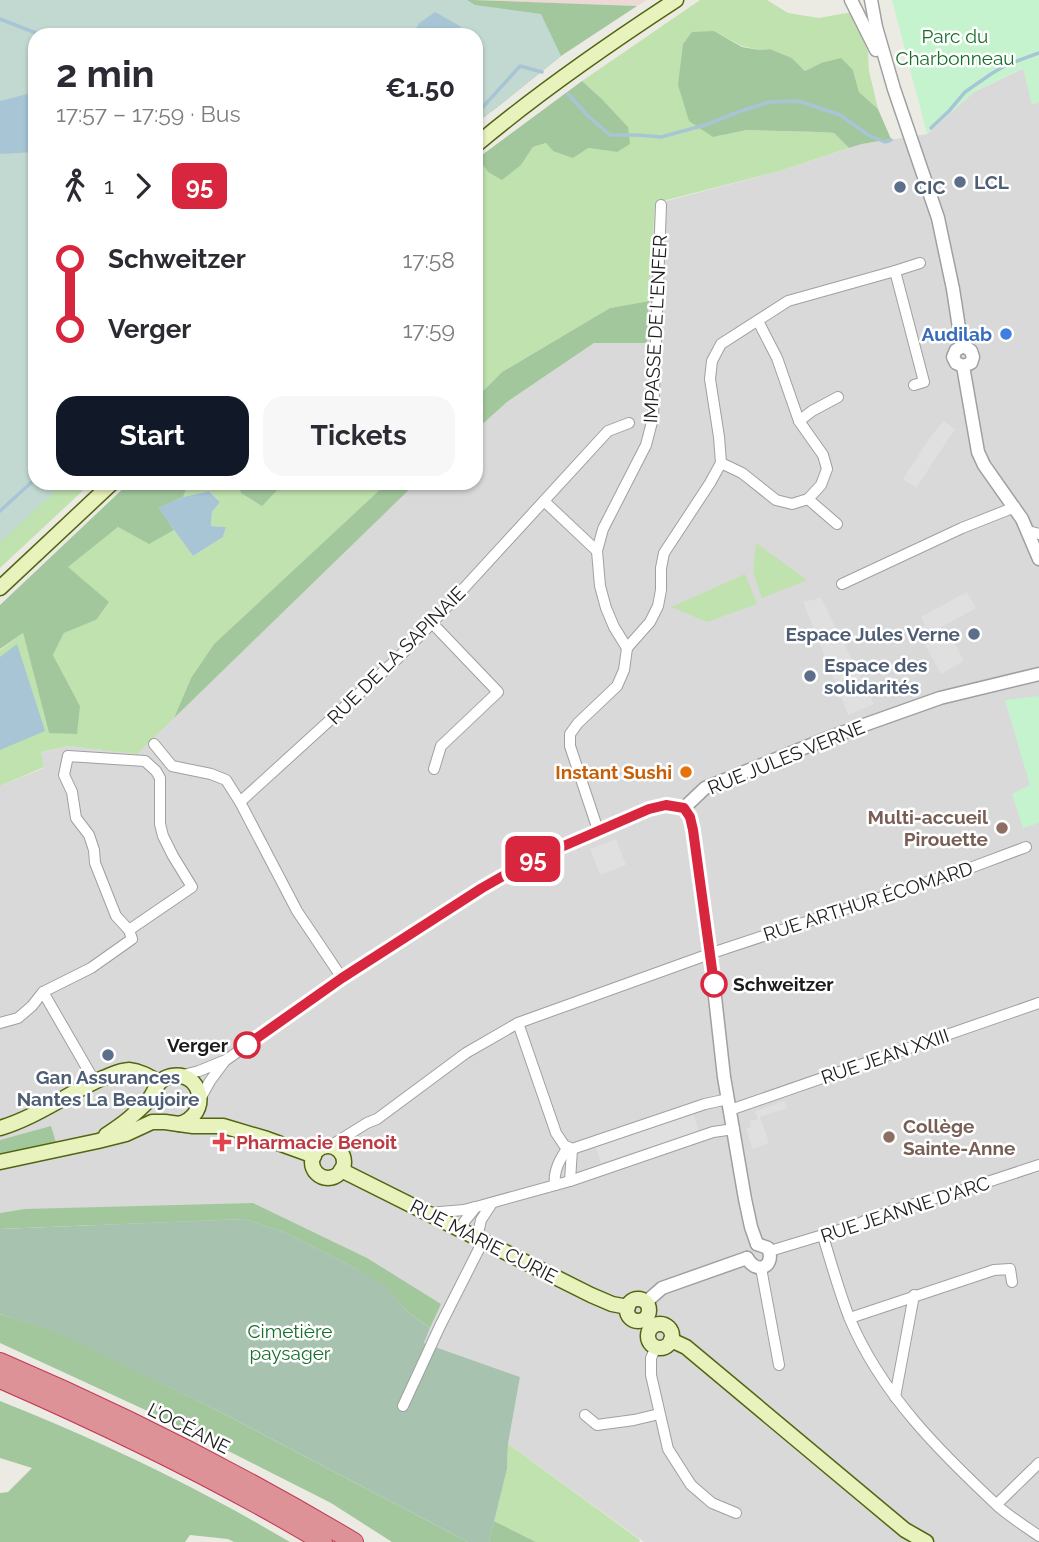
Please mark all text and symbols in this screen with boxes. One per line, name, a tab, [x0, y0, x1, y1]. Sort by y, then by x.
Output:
park label: Parc du Charbonneau	[895, 25, 1015, 69]
text: 2 min	[56, 51, 155, 96]
text: €1.50	[385, 73, 455, 103]
text: 17:57 – 17:59 · Bus	[56, 100, 241, 127]
icon: walk	[56, 167, 94, 205]
icon: forward	[124, 167, 162, 205]
text: 95	[186, 171, 213, 200]
place label: LCL	[974, 171, 1009, 193]
text: 1	[104, 172, 114, 199]
marker: LCL	[952, 174, 968, 190]
place label: CIC	[914, 176, 946, 198]
marker: CIC	[892, 179, 908, 195]
street label: IMPASSE DE L'ENFER	[639, 234, 671, 424]
text: Schweitzer	[108, 244, 246, 274]
text: 17:58	[402, 246, 455, 273]
text: Verger	[108, 314, 191, 344]
text: 17:59	[403, 316, 455, 343]
place label: Audilab	[922, 323, 992, 345]
marker: Audilab	[998, 326, 1014, 342]
button: Start	[56, 396, 249, 476]
button: Tickets	[263, 396, 455, 476]
street label: RUE DE LA SAPINAIE	[323, 582, 469, 728]
place label: Espace Jules Verne	[785, 623, 960, 645]
marker: Espace Jules Verne	[966, 626, 982, 642]
place label: Espace des solidarités	[824, 654, 927, 698]
marker: Espace des solidarités	[802, 668, 818, 684]
street label: RUE JULES VERNE	[704, 715, 868, 799]
place label: Instant Sushi	[555, 761, 672, 783]
marker: Instant Sushi	[678, 764, 694, 780]
place label: Multi-accueil Pirouette	[868, 806, 989, 850]
marker: Multi-accueil Pirouette	[994, 820, 1010, 836]
line badge: 95	[502, 836, 564, 882]
text: 95	[519, 844, 547, 873]
street label: RUE ARTHUR ÉCOMARD	[761, 857, 975, 945]
marker: Schweitzer	[701, 971, 727, 997]
place label: Schweitzer	[733, 973, 834, 995]
street label: RUE JEAN XXIII	[818, 1024, 952, 1088]
marker: Verger	[234, 1032, 260, 1058]
place label: Verger	[167, 1034, 229, 1056]
marker: Gan Assurances Nantes La Beaujoire	[100, 1047, 116, 1063]
place label: Gan Assurances Nantes La Beaujoire	[17, 1066, 199, 1110]
place label: Collège Sainte-Anne	[903, 1115, 1015, 1159]
marker: Collège Sainte-Anne	[881, 1129, 897, 1145]
place label: Pharmacie Benoit	[236, 1131, 398, 1153]
marker: Pharmacie Benoit	[214, 1134, 230, 1150]
street label: RUE JEANNE D'ARC	[818, 1171, 992, 1247]
street label: RUE MARIE CURIE	[407, 1194, 561, 1288]
park label: Cimetière paysager	[248, 1320, 332, 1364]
street label: L’OCÉANE	[144, 1398, 234, 1458]

